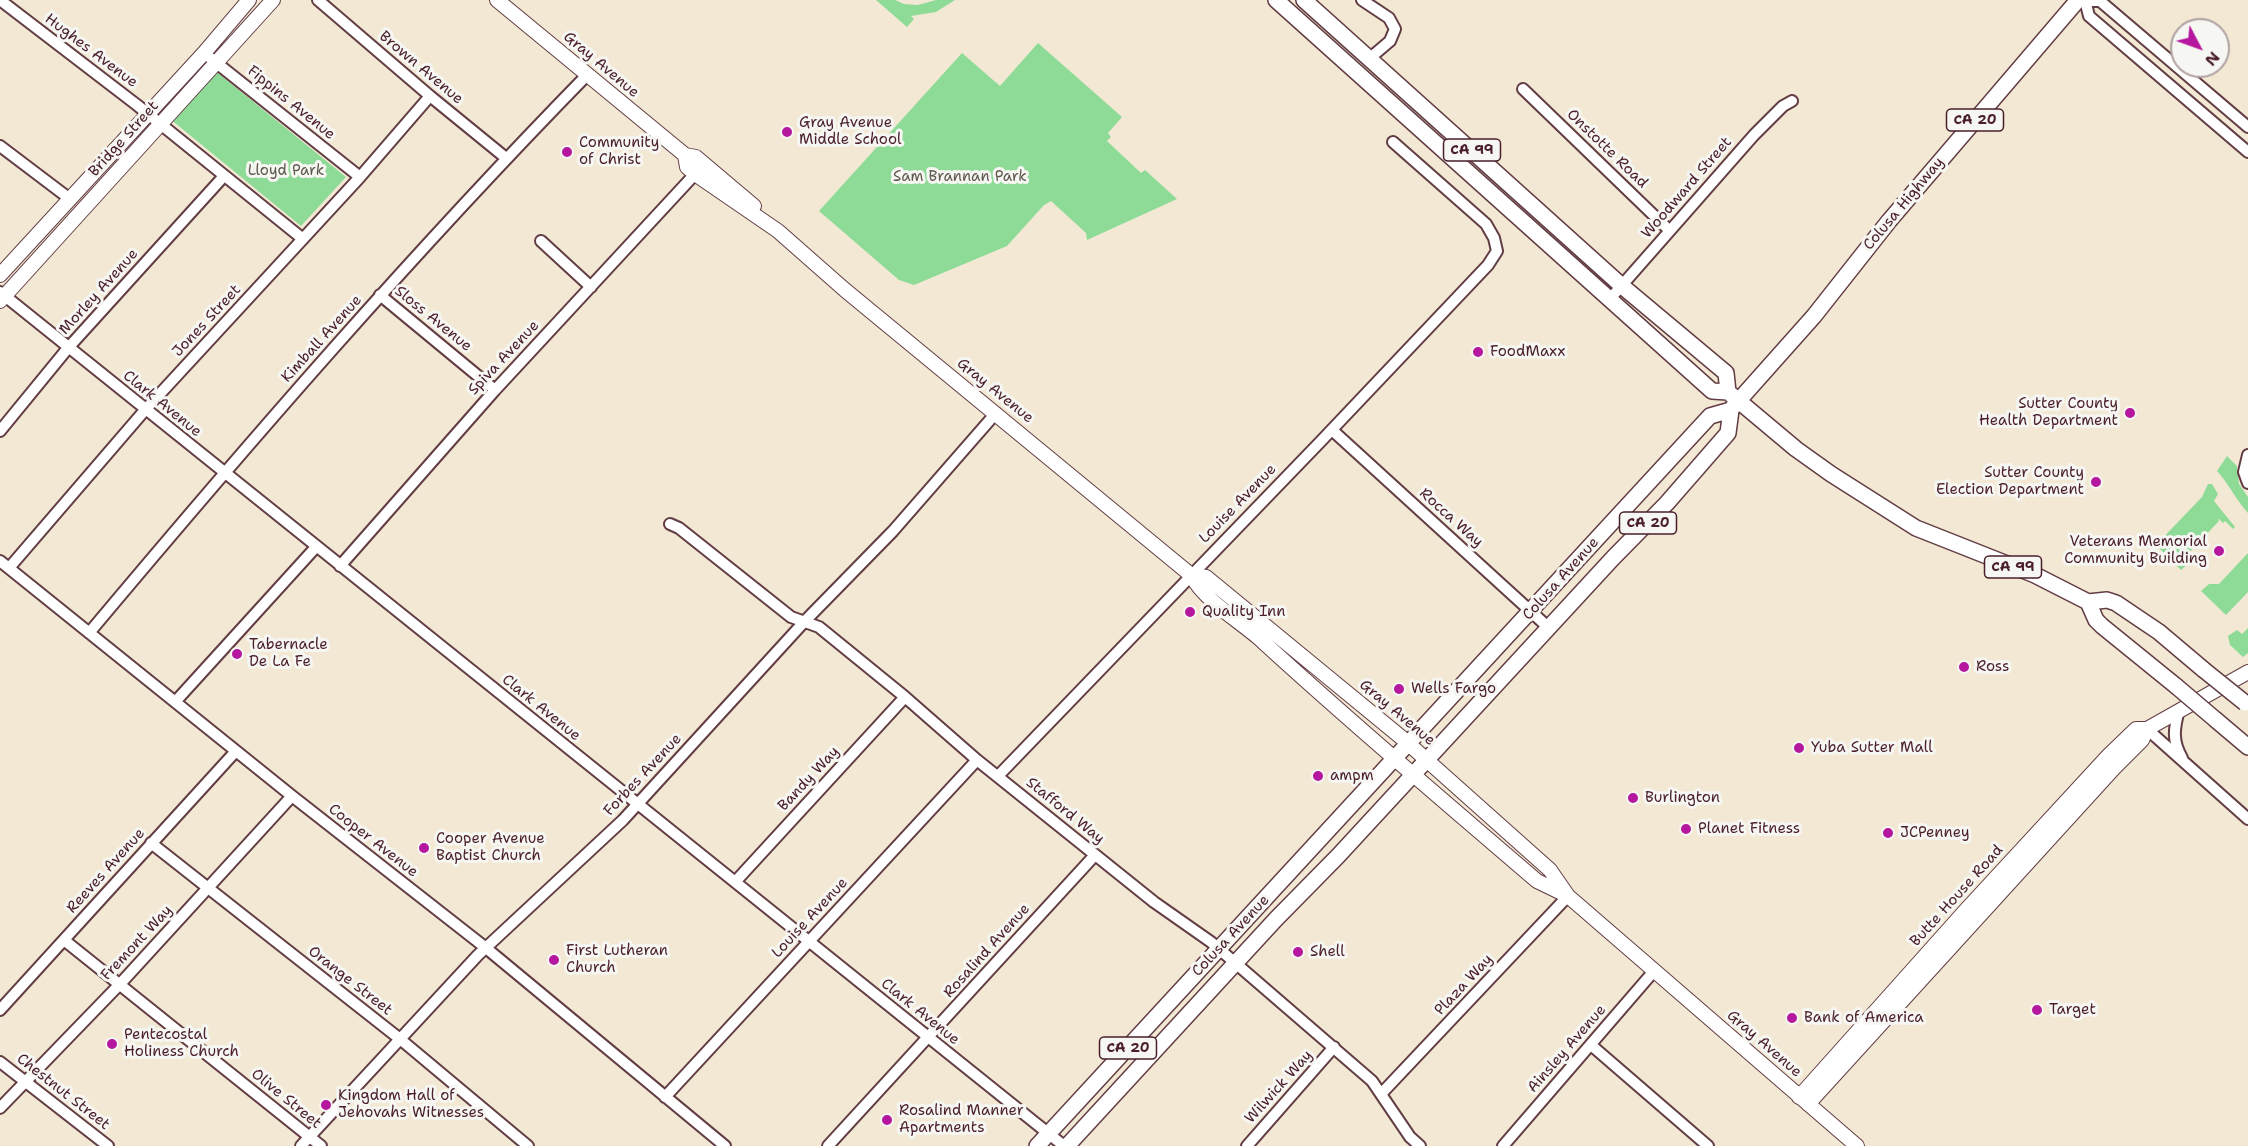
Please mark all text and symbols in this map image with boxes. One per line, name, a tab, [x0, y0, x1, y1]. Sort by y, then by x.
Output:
street label: Hughes Avenue	[41, 10, 141, 92]
north arrow	[2170, 18, 2230, 78]
street label: Brown Avenue	[375, 28, 467, 108]
street label: Gray Avenue	[560, 28, 642, 102]
text: N	[2200, 47, 2225, 71]
street label: Fippins Avenue	[243, 62, 339, 144]
street label: Bridge Street	[85, 97, 163, 181]
street label: Onstotte Road	[1563, 106, 1651, 192]
road number: CA 20	[1946, 109, 2004, 131]
place label: Gray Avenue Middle School	[799, 114, 901, 149]
marker: Gray Avenue Middle School	[780, 125, 794, 139]
place label: Community of Christ	[579, 134, 659, 169]
street label: Woodward Street	[1638, 134, 1736, 242]
road number: CA 99	[1444, 139, 1500, 161]
marker: Community of Christ	[560, 145, 574, 159]
street label: Colusa Highway	[1860, 154, 1948, 254]
park label: Lloyd Park	[248, 162, 324, 180]
park label: Sam Brannan Park	[893, 168, 1027, 186]
street label: Morley Avenue	[56, 245, 142, 339]
street label: Jones Street	[169, 281, 245, 361]
street label: Sloss Avenue	[391, 282, 475, 356]
street label: Kimball Avenue	[278, 292, 366, 386]
street label: Spiva Avenue	[465, 317, 543, 399]
place label: FoodMaxx	[1490, 343, 1565, 361]
marker: FoodMaxx	[1471, 345, 1485, 359]
street label: Gray Avenue	[953, 355, 1037, 427]
street label: Clark Avenue	[119, 367, 205, 441]
place label: Sutter County Health Department	[1979, 395, 2118, 430]
marker: Sutter County Health Department	[2123, 406, 2137, 420]
street label: Louise Avenue	[1196, 461, 1280, 547]
place label: Sutter County Election Department	[1936, 464, 2084, 499]
marker: Sutter County Election Department	[2089, 475, 2103, 489]
street label: Rocca Way	[1415, 485, 1487, 551]
road number: CA 20	[1620, 512, 1676, 534]
place label: Veterans Memorial Community Building	[2064, 533, 2207, 568]
street label: Colusa Avenue	[1519, 534, 1603, 624]
marker: Veterans Memorial Community Building	[2212, 544, 2226, 558]
road number: CA 99	[1984, 556, 2042, 578]
place label: Quality Inn	[1202, 603, 1285, 621]
marker: Quality Inn	[1183, 605, 1197, 619]
place label: Tabernacle De La Fe	[249, 636, 328, 671]
marker: Tabernacle De La Fe	[230, 647, 244, 661]
place label: Ross	[1976, 658, 2009, 676]
marker: Ross	[1957, 660, 1971, 674]
street label: Clark Avenue	[498, 671, 584, 745]
street label: Gray Avenue	[1356, 676, 1438, 750]
place label: Wells Fargo	[1411, 680, 1496, 698]
marker: Wells Fargo	[1392, 682, 1406, 696]
street label: Forbes Avenue	[600, 730, 686, 820]
place label: Yuba Sutter Mall	[1811, 739, 1933, 757]
marker: Yuba Sutter Mall	[1792, 741, 1806, 755]
street label: Bandy Way	[775, 743, 843, 815]
place label: ampm	[1330, 767, 1374, 785]
marker: ampm	[1311, 769, 1325, 783]
street label: Stafford Way	[1022, 774, 1108, 848]
place label: Burlington	[1645, 789, 1720, 807]
marker: Burlington	[1626, 791, 1640, 805]
street label: Cooper Avenue	[325, 800, 421, 882]
place label: Planet Fitness	[1698, 820, 1800, 838]
marker: Planet Fitness	[1679, 822, 1693, 836]
place label: JCPenney	[1900, 824, 1970, 842]
street label: Reeves Avenue	[63, 825, 149, 917]
marker: JCPenney	[1881, 826, 1895, 840]
place label: Cooper Avenue Baptist Church	[436, 830, 545, 865]
marker: Cooper Avenue Baptist Church	[417, 841, 431, 855]
street label: Butte House Road	[1907, 842, 2007, 950]
street label: Louise Avenue	[768, 874, 852, 962]
street label: Colusa Avenue	[1189, 891, 1273, 981]
street label: Rosalind Avenue	[940, 900, 1034, 1002]
street label: Fremont Way	[98, 902, 176, 984]
place label: First Lutheran Church	[566, 942, 668, 977]
street label: Orange Street	[304, 943, 396, 1019]
place label: Shell	[1310, 943, 1345, 961]
marker: Shell	[1291, 945, 1305, 959]
street label: Plaza Way	[1431, 951, 1497, 1019]
marker: First Lutheran Church	[547, 953, 561, 967]
street label: Clark Avenue	[877, 975, 963, 1049]
street label: Ainsley Avenue	[1524, 1001, 1610, 1097]
place label: Target	[2049, 1001, 2096, 1019]
marker: Target	[2030, 1003, 2044, 1017]
street label: Gray Avenue	[1723, 1007, 1805, 1081]
place label: Bank of America	[1804, 1009, 1924, 1027]
marker: Bank of America	[1785, 1011, 1799, 1025]
place label: Pentecostal Holiness Church	[124, 1026, 239, 1061]
marker: Pentecostal Holiness Church	[105, 1037, 119, 1051]
road number: CA 20	[1100, 1037, 1156, 1059]
street label: Wilwick Way	[1241, 1047, 1317, 1127]
street label: Chestnut Street	[13, 1050, 113, 1134]
street label: Olive Street	[247, 1065, 325, 1133]
place label: Kingdom Hall of Jehovahs Witnesses	[338, 1087, 484, 1122]
marker: Kingdom Hall of Jehovahs Witnesses	[319, 1098, 333, 1112]
place label: Rosalind Manner Apartments	[899, 1102, 1024, 1137]
marker: Rosalind Manner Apartments	[880, 1113, 894, 1127]

